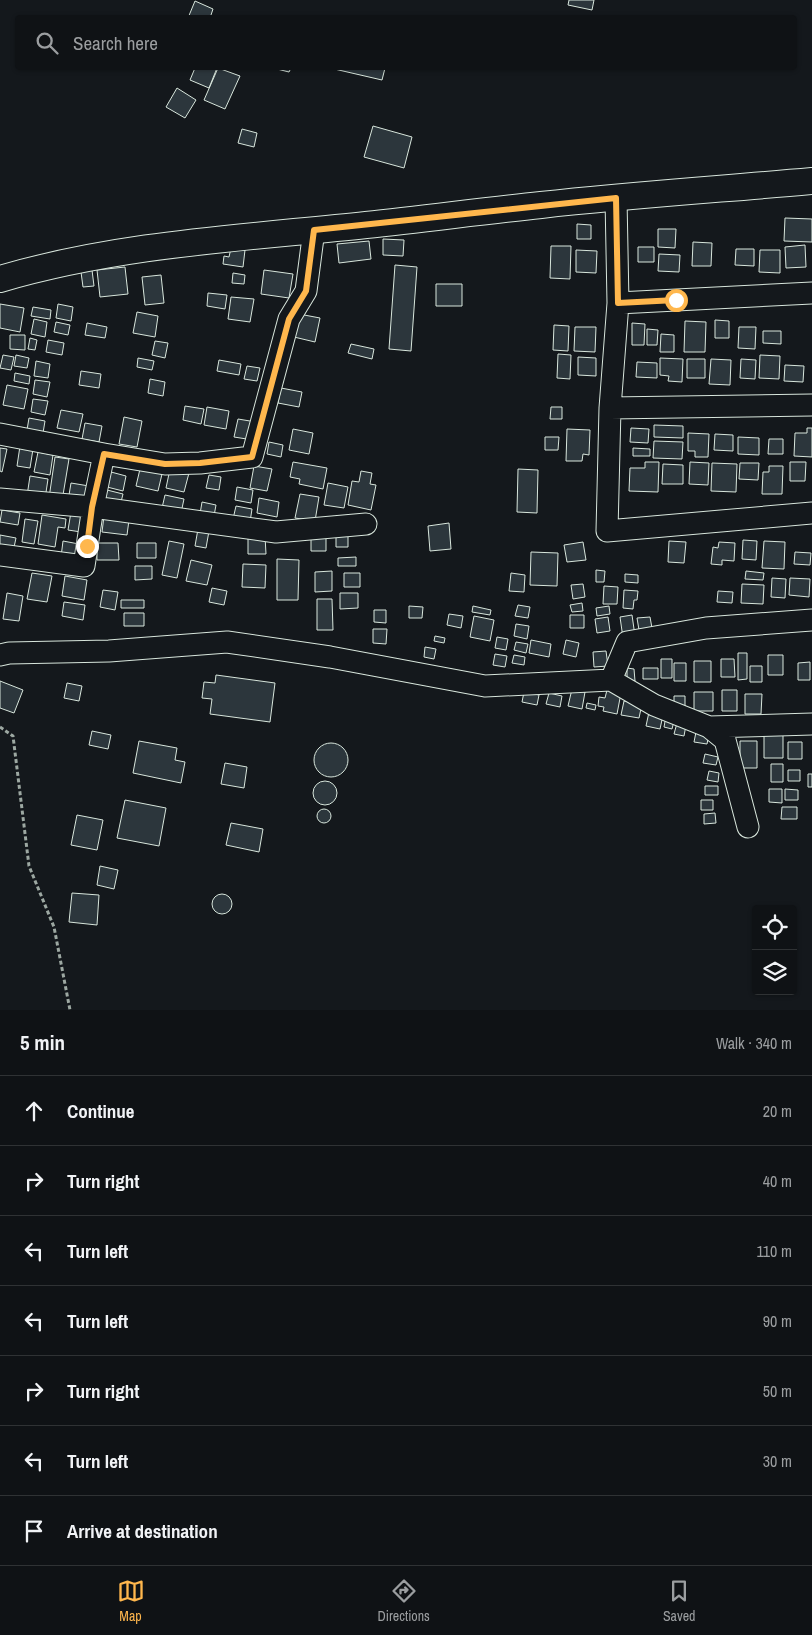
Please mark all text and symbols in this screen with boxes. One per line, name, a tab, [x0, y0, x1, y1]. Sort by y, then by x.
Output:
search box	[15, 15, 797, 70]
icon: search	[33, 29, 61, 57]
text: Search here	[73, 30, 158, 56]
route start	[665, 289, 688, 312]
route end	[76, 535, 99, 558]
map controls	[752, 905, 797, 995]
button: locate	[752, 905, 797, 950]
button: layers	[752, 950, 797, 995]
text: 5 min	[20, 1028, 65, 1057]
text: Walk · 340 m	[716, 1032, 792, 1054]
icon: ahead	[20, 1097, 48, 1125]
text: Continue	[67, 1098, 135, 1124]
text: 20 m	[763, 1100, 792, 1122]
icon: right	[20, 1167, 48, 1195]
text: Turn right	[67, 1168, 139, 1194]
text: 40 m	[763, 1170, 792, 1192]
icon: left	[20, 1237, 48, 1265]
text: Turn left	[67, 1238, 128, 1264]
text: 110 m	[756, 1240, 792, 1262]
icon: left	[20, 1307, 48, 1335]
text: Turn left	[67, 1308, 128, 1334]
text: 90 m	[763, 1310, 792, 1332]
icon: right	[20, 1377, 48, 1405]
text: Turn right	[67, 1378, 139, 1404]
text: 50 m	[763, 1380, 792, 1402]
icon: left	[20, 1447, 48, 1475]
text: Turn left	[67, 1448, 128, 1474]
text: 30 m	[763, 1450, 792, 1472]
icon: arrive	[20, 1517, 48, 1545]
text: Arrive at destination	[67, 1518, 218, 1544]
tab: Map	[117, 1577, 145, 1625]
tab: Directions	[378, 1577, 430, 1625]
tab: Saved	[663, 1577, 695, 1625]

